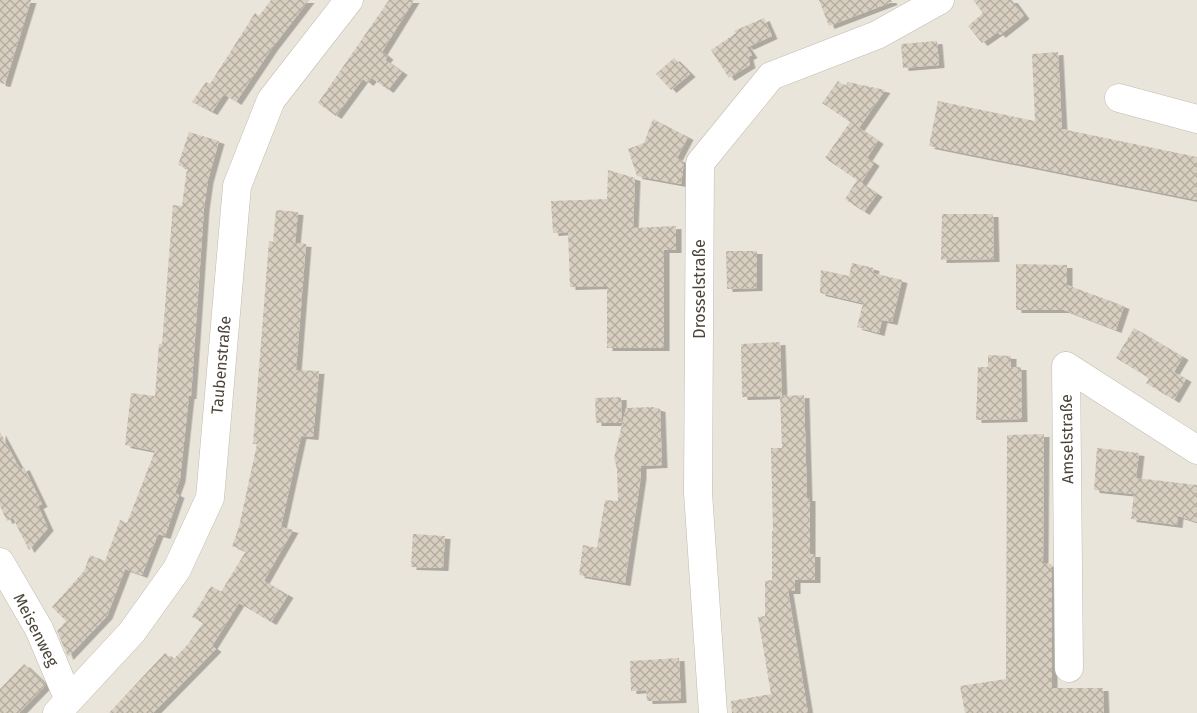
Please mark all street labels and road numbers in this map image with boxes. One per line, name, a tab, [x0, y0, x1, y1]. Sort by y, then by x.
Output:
street label: Drosselstraße	[690, 239, 709, 339]
street label: Taubenstraße	[207, 315, 235, 415]
street label: Amselstraße	[1057, 394, 1077, 484]
street label: Meisenweg	[9, 590, 63, 670]

